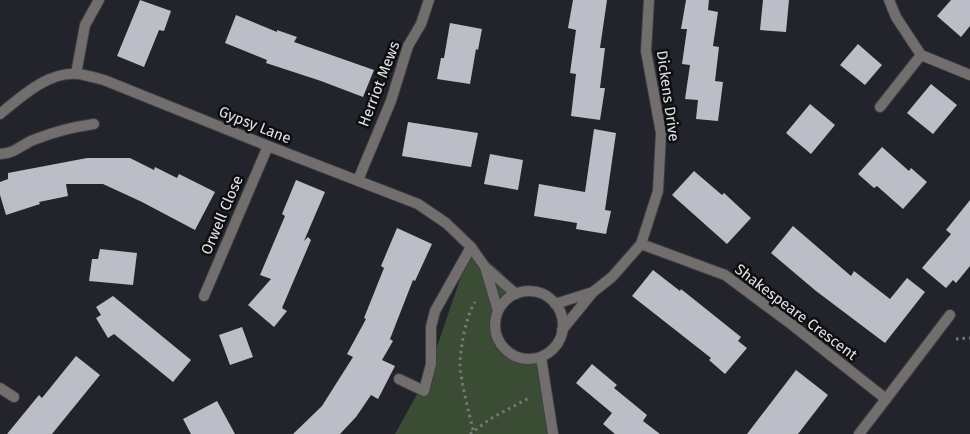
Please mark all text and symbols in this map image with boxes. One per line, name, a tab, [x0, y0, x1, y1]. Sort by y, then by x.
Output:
street label: Herriot Mews	[354, 39, 404, 129]
street label: Dickens Drive	[653, 49, 683, 143]
street label: Gypsy Lane	[216, 102, 294, 148]
street label: Orwell Close	[197, 173, 247, 257]
street label: Shakespeare Crescent	[731, 260, 861, 364]

